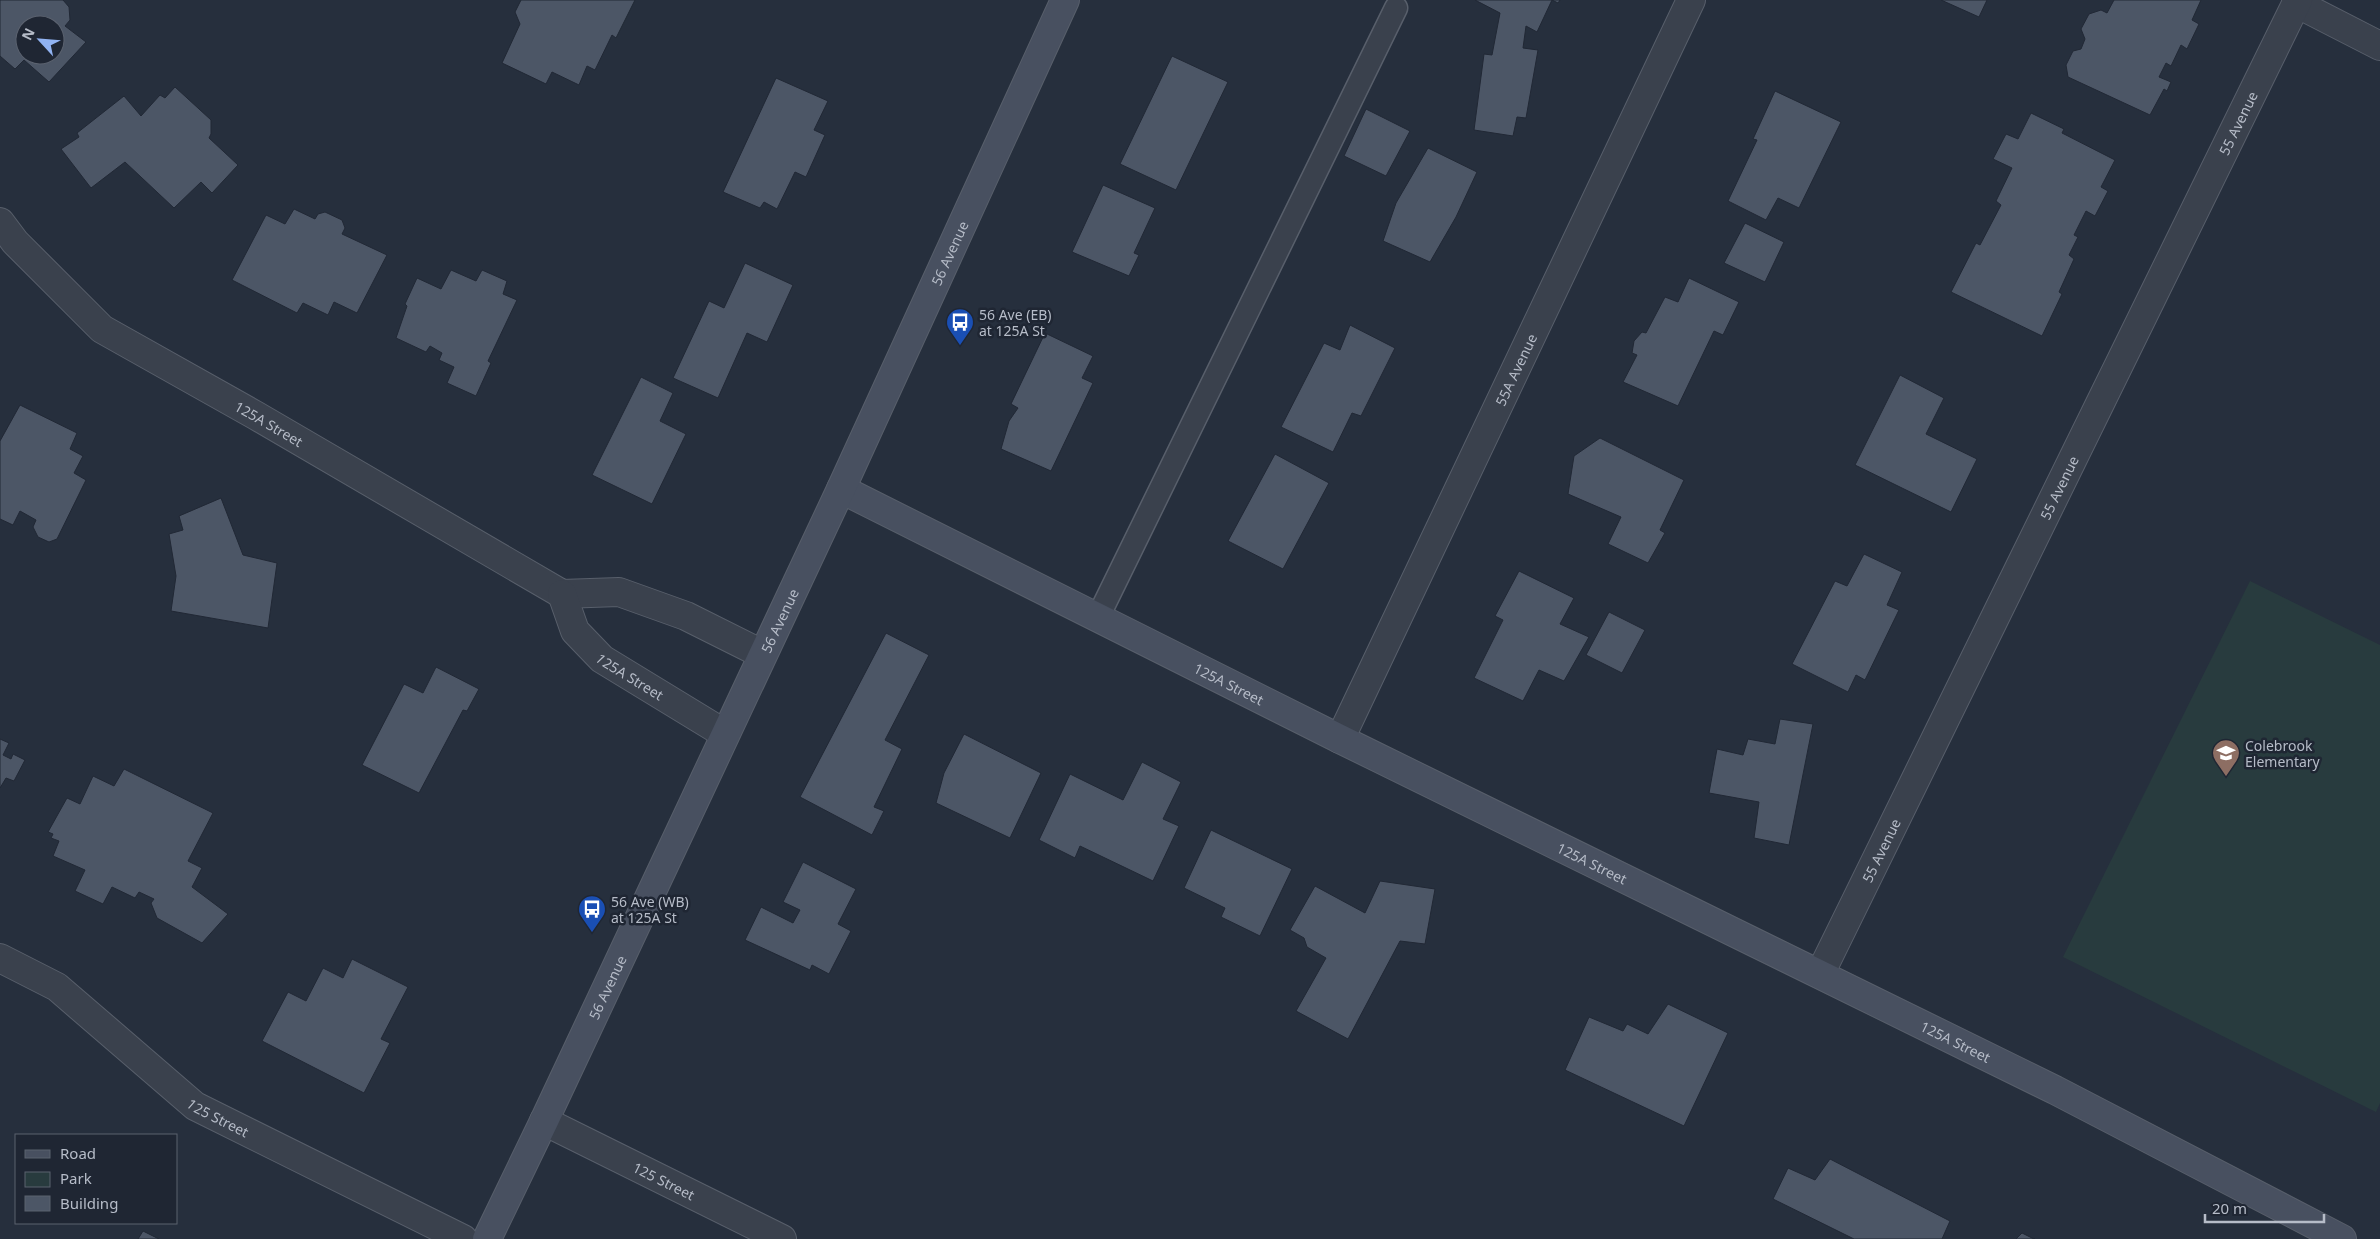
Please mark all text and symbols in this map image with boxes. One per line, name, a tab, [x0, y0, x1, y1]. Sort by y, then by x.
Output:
north arrow	[15, 15, 65, 65]
text: N	[17, 25, 39, 43]
street label: 55 Avenue	[2214, 88, 2261, 158]
street label: 56 Avenue	[926, 218, 972, 288]
place label: 56 Ave (EB) at 125A St	[979, 305, 1052, 340]
bus stop icon: 56 Ave (EB) at 125A St	[945, 307, 975, 346]
street label: 55A Avenue	[1490, 330, 1541, 409]
street label: 125A Street	[232, 396, 307, 451]
street label: 55 Avenue	[2035, 452, 2083, 523]
street label: 56 Avenue	[756, 585, 802, 656]
street label: 125A Street	[592, 649, 667, 704]
street label: 125A Street	[1191, 658, 1267, 709]
place label: Colebrook Elementary	[2245, 736, 2321, 771]
school or university icon: Colebrook Elementary	[2211, 738, 2241, 777]
street label: 55 Avenue	[1857, 815, 1905, 885]
street label: 125A Street	[1554, 838, 1630, 888]
place label: 56 Ave (WB) at 125A St	[611, 892, 689, 927]
bus stop icon: 56 Ave (WB) at 125A St	[577, 894, 607, 933]
street label: 56 Avenue	[584, 952, 630, 1022]
street label: 125A Street	[1917, 1016, 1994, 1066]
street label: 125 Street	[183, 1094, 252, 1141]
legend	[15, 1134, 178, 1224]
text: Road	[60, 1143, 96, 1163]
street label: 125 Street	[630, 1157, 698, 1204]
text: Park	[60, 1168, 92, 1188]
scale bar	[2205, 1192, 2324, 1224]
text: Building	[60, 1193, 118, 1213]
text: 20 m	[2212, 1198, 2247, 1218]

